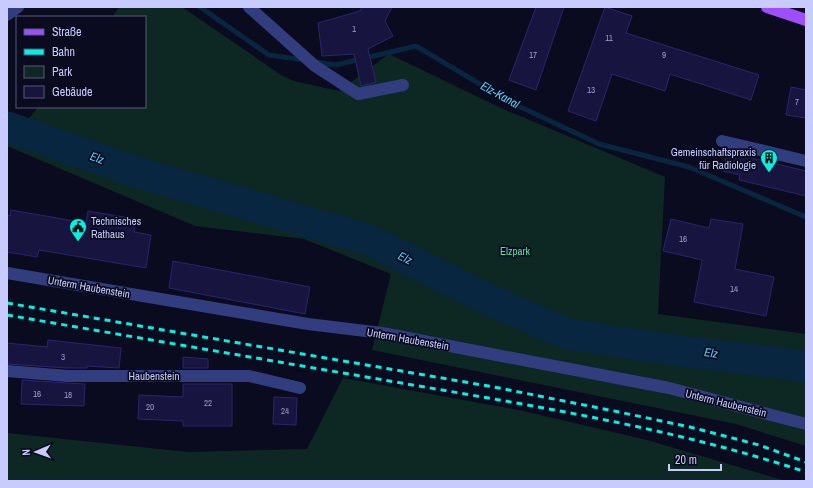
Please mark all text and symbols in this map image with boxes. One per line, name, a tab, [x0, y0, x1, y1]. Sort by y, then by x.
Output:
legend	[16, 16, 146, 108]
house number: 1	[352, 23, 356, 35]
text: Straße	[52, 24, 82, 40]
house number: 11	[605, 32, 613, 44]
text: Bahn	[52, 44, 75, 60]
house number: 17	[529, 49, 537, 61]
house number: 9	[662, 49, 666, 61]
text: Park	[52, 64, 72, 80]
water label: Elz-Kanal	[478, 78, 523, 113]
text: Gebäude	[52, 84, 93, 100]
house number: 13	[587, 84, 595, 96]
house number: 7	[795, 96, 799, 108]
place label: Gemeinschaftspraxis für Radiologie	[671, 145, 756, 172]
water label: Elz	[88, 148, 106, 168]
building icon: Gemeinschaftspraxis für Radiologie	[759, 148, 779, 173]
place label: Technisches Rathaus	[91, 214, 142, 241]
public building icon: Technisches Rathaus	[68, 217, 88, 242]
house number: 16	[679, 233, 687, 245]
park label: Elzpark	[500, 244, 531, 258]
water label: Elz	[395, 248, 415, 268]
street label: Unterm Haubenstein	[47, 273, 131, 301]
house number: 14	[730, 283, 738, 295]
street label: Unterm Haubenstein	[366, 325, 450, 353]
water label: Elz	[703, 344, 719, 362]
house number: 3	[61, 351, 65, 363]
street label: Haubenstein	[128, 369, 180, 383]
street label: Unterm Haubenstein	[684, 386, 768, 420]
house number: 16	[33, 388, 41, 400]
house number: 18	[64, 389, 72, 401]
house number: 22	[204, 397, 212, 409]
house number: 20	[146, 401, 154, 413]
house number: 24	[281, 405, 289, 417]
north arrow	[16, 432, 56, 472]
scale bar	[669, 446, 721, 472]
text: N	[19, 449, 33, 456]
text: 20 m	[675, 452, 697, 468]

